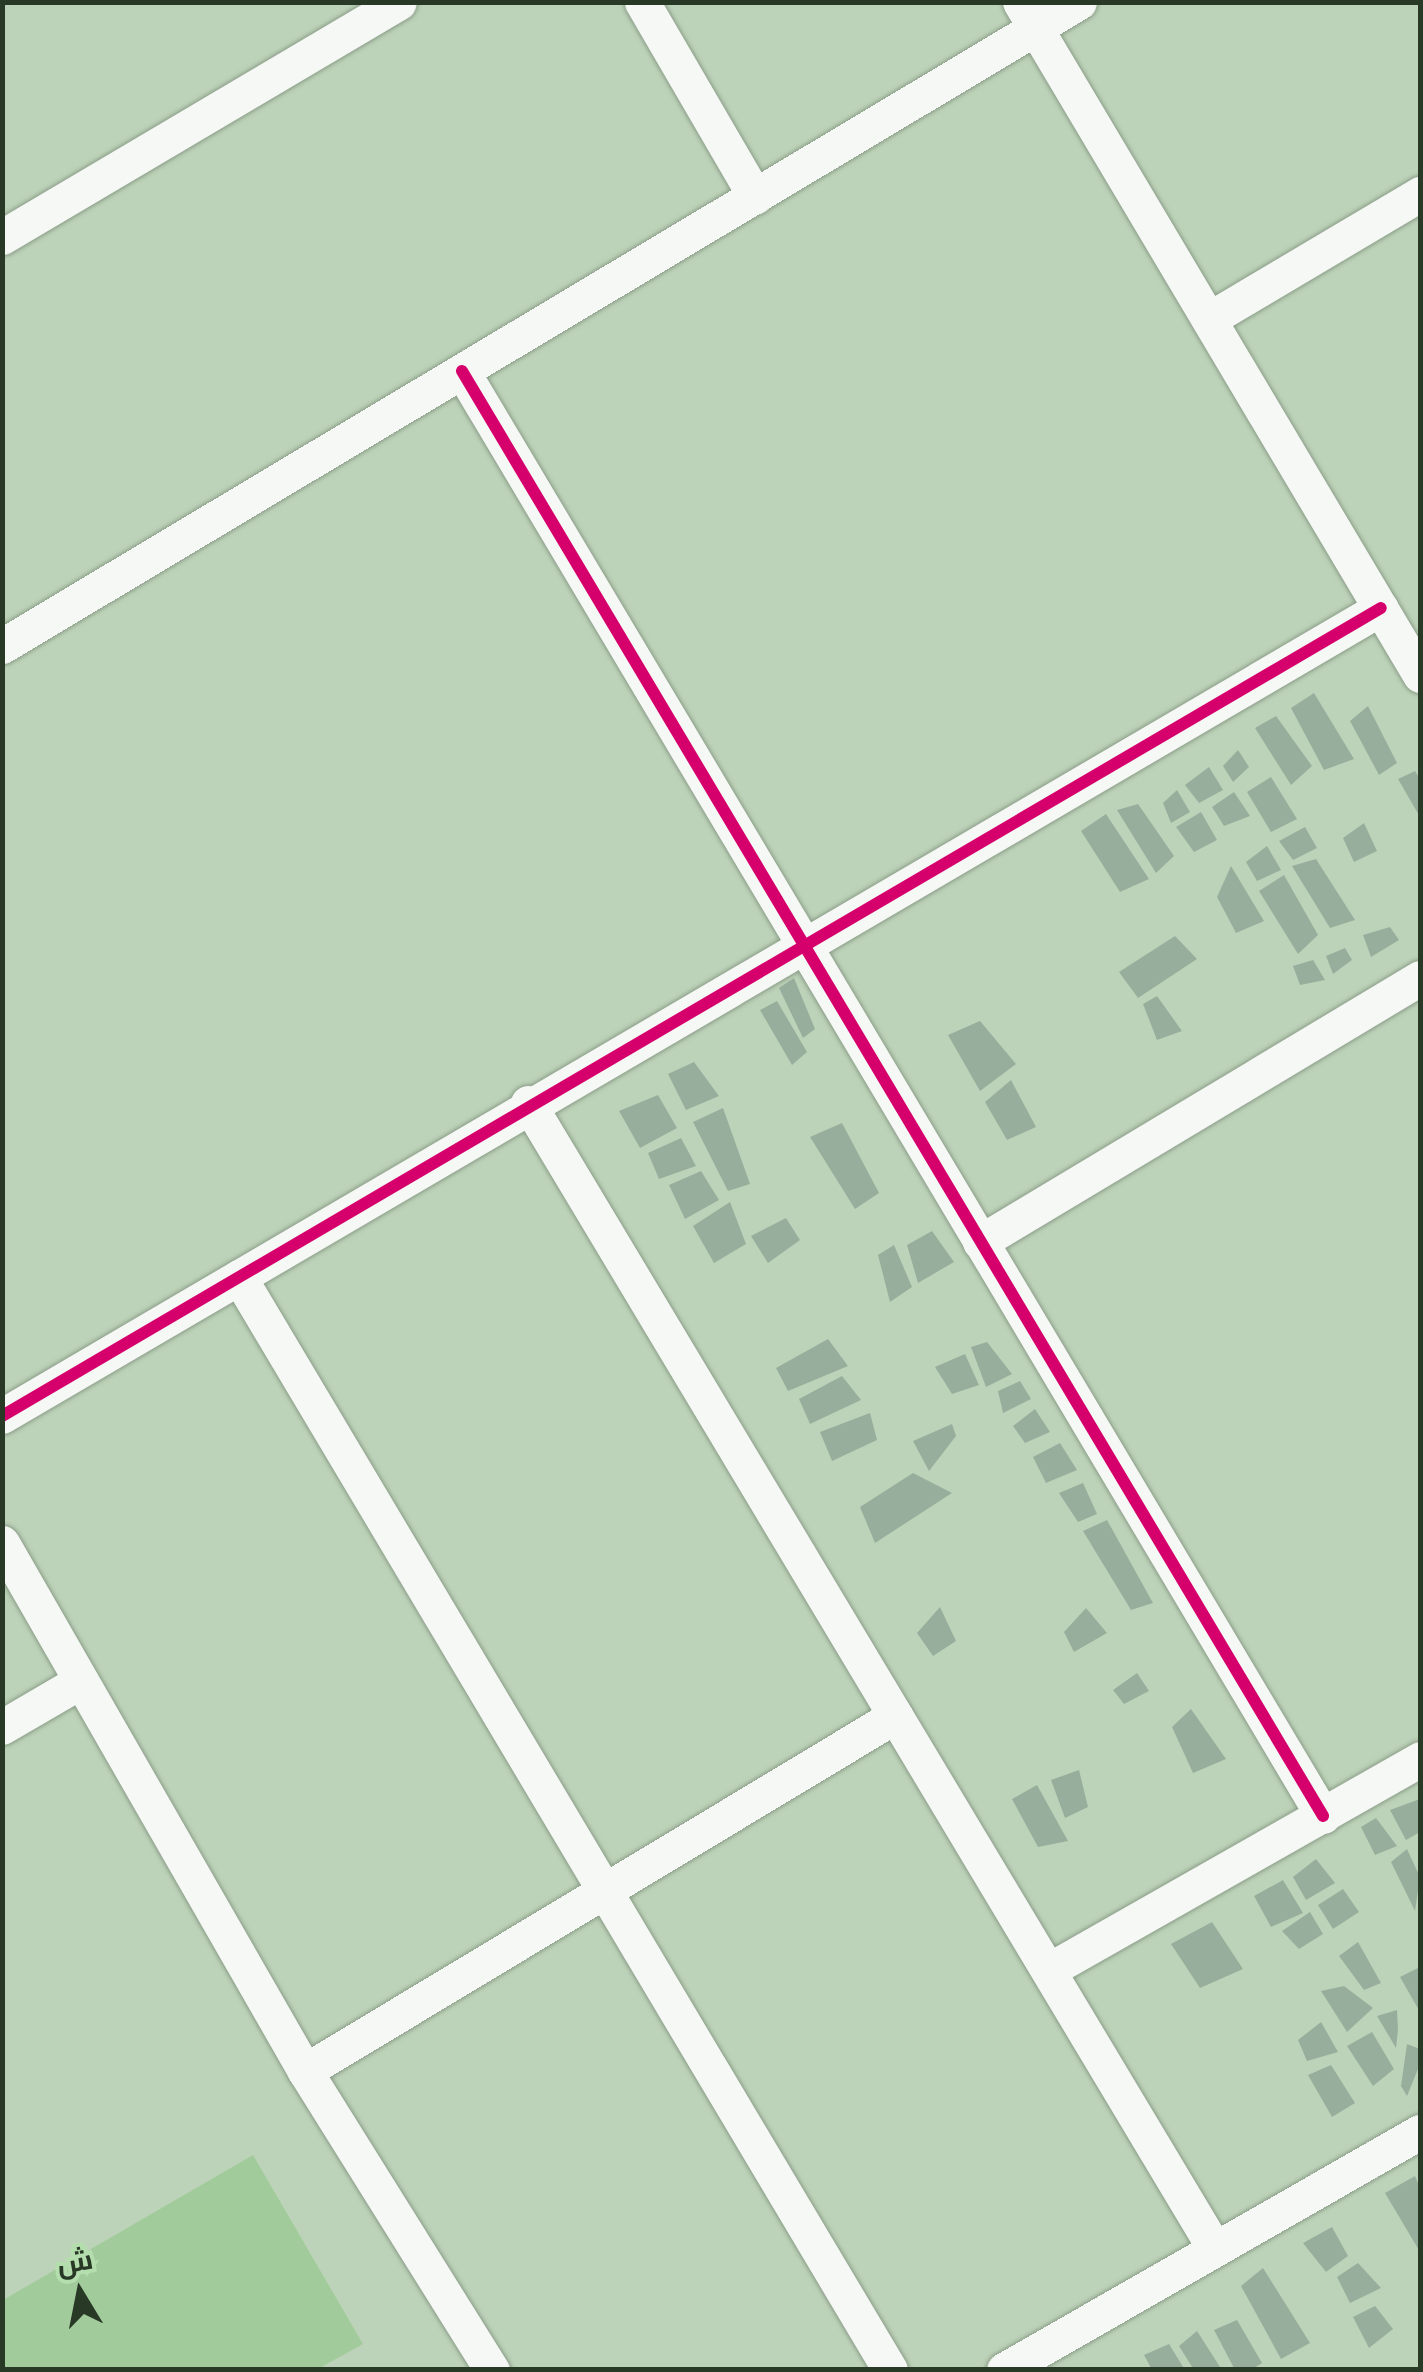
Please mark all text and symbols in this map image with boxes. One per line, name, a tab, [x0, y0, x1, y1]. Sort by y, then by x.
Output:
north arrow	[30, 2242, 130, 2342]
text: ش	[54, 2244, 95, 2280]

